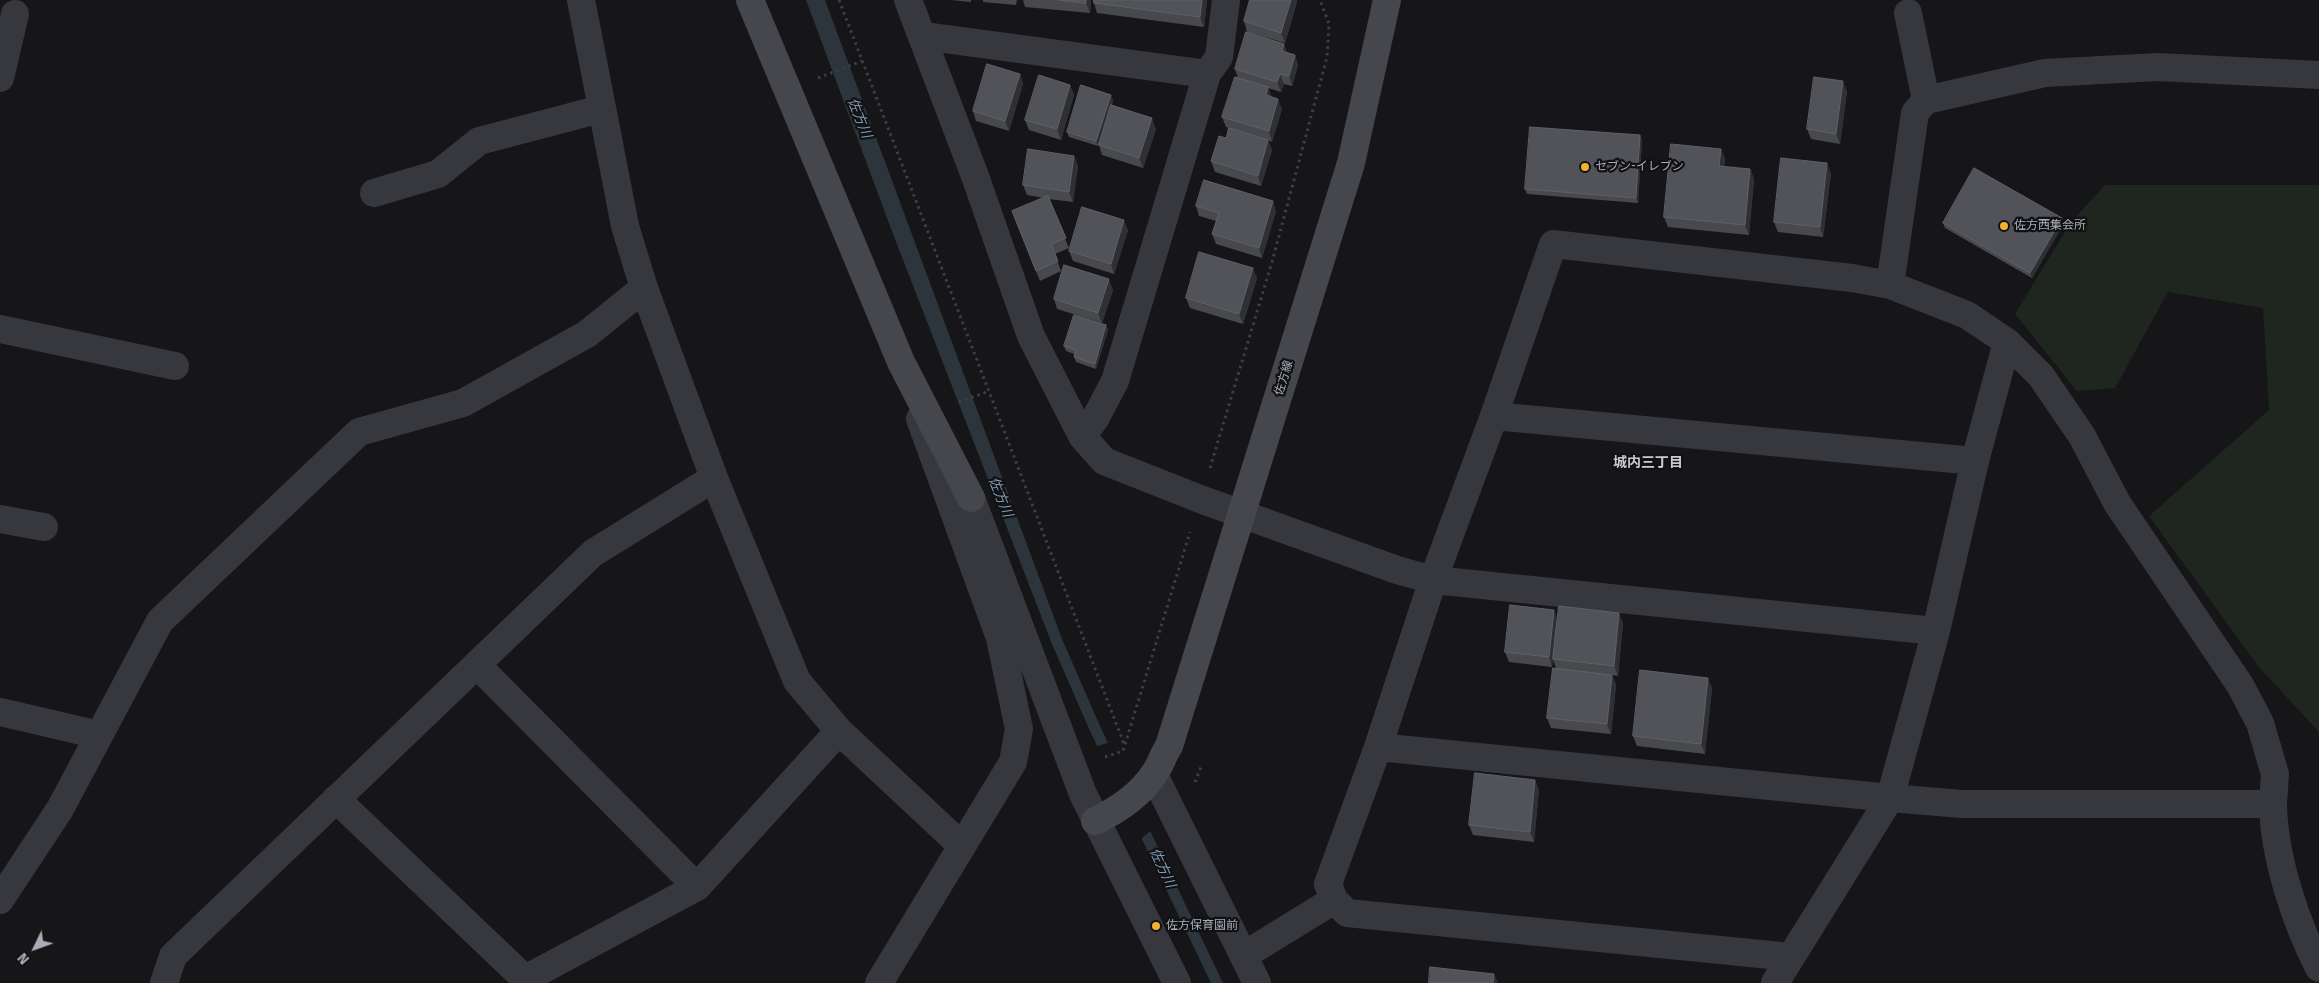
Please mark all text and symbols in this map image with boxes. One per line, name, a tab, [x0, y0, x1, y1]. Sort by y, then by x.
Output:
water label: 佐方川	[843, 95, 875, 141]
place label: セブン-イレブン	[1595, 160, 1684, 174]
marker: セブン-イレブン	[1579, 161, 1591, 173]
place label: 佐方西集会所	[2014, 219, 2086, 233]
marker: 佐方西集会所	[1998, 220, 2010, 232]
street label: 佐方線	[1272, 359, 1296, 397]
district label: 城内三丁目	[1613, 455, 1683, 471]
water label: 佐方川	[984, 474, 1016, 520]
water label: 佐方川	[1146, 845, 1178, 891]
place label: 佐方保育園前	[1166, 919, 1238, 933]
marker: 佐方保育園前	[1150, 920, 1162, 932]
north arrow	[10, 923, 60, 973]
text: N	[14, 949, 33, 968]

